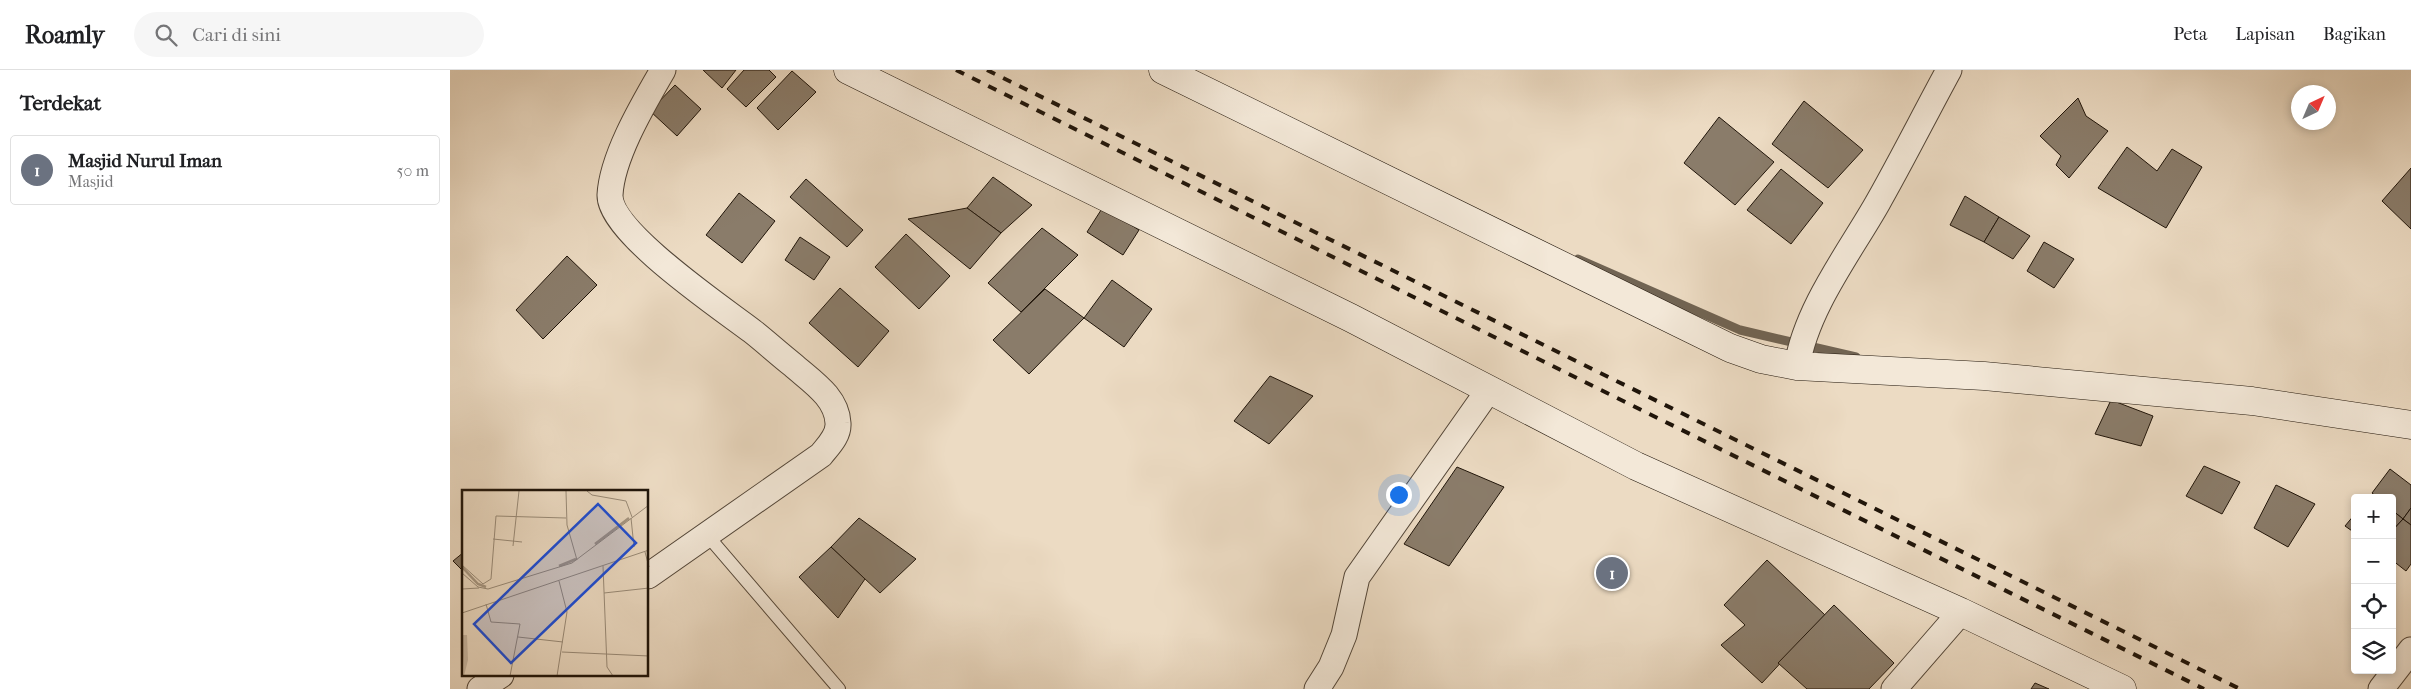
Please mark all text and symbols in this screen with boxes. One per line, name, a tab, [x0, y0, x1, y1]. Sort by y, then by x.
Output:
search box	[134, 12, 484, 57]
text: Roamly	[25, 21, 104, 49]
icon: search	[152, 21, 180, 49]
text: Cari di sini	[192, 24, 281, 46]
text: Peta	[2173, 24, 2207, 45]
text: Lapisan	[2235, 24, 2295, 45]
text: Bagikan	[2323, 24, 2386, 45]
north arrow	[2291, 85, 2336, 130]
text: Terdekat	[20, 91, 101, 115]
text: Masjid Nurul Iman	[68, 150, 222, 172]
text: 1	[34, 161, 40, 180]
text: 50 m	[397, 161, 429, 180]
text: Masjid	[68, 172, 113, 191]
your location	[1386, 482, 1412, 508]
inset map	[462, 490, 649, 676]
map controls	[2351, 494, 2396, 674]
button: +	[2351, 494, 2396, 539]
button: −	[2351, 539, 2396, 584]
pin: 1	[1596, 554, 1628, 592]
button: locate	[2351, 584, 2396, 629]
button: layers	[2351, 629, 2396, 674]

